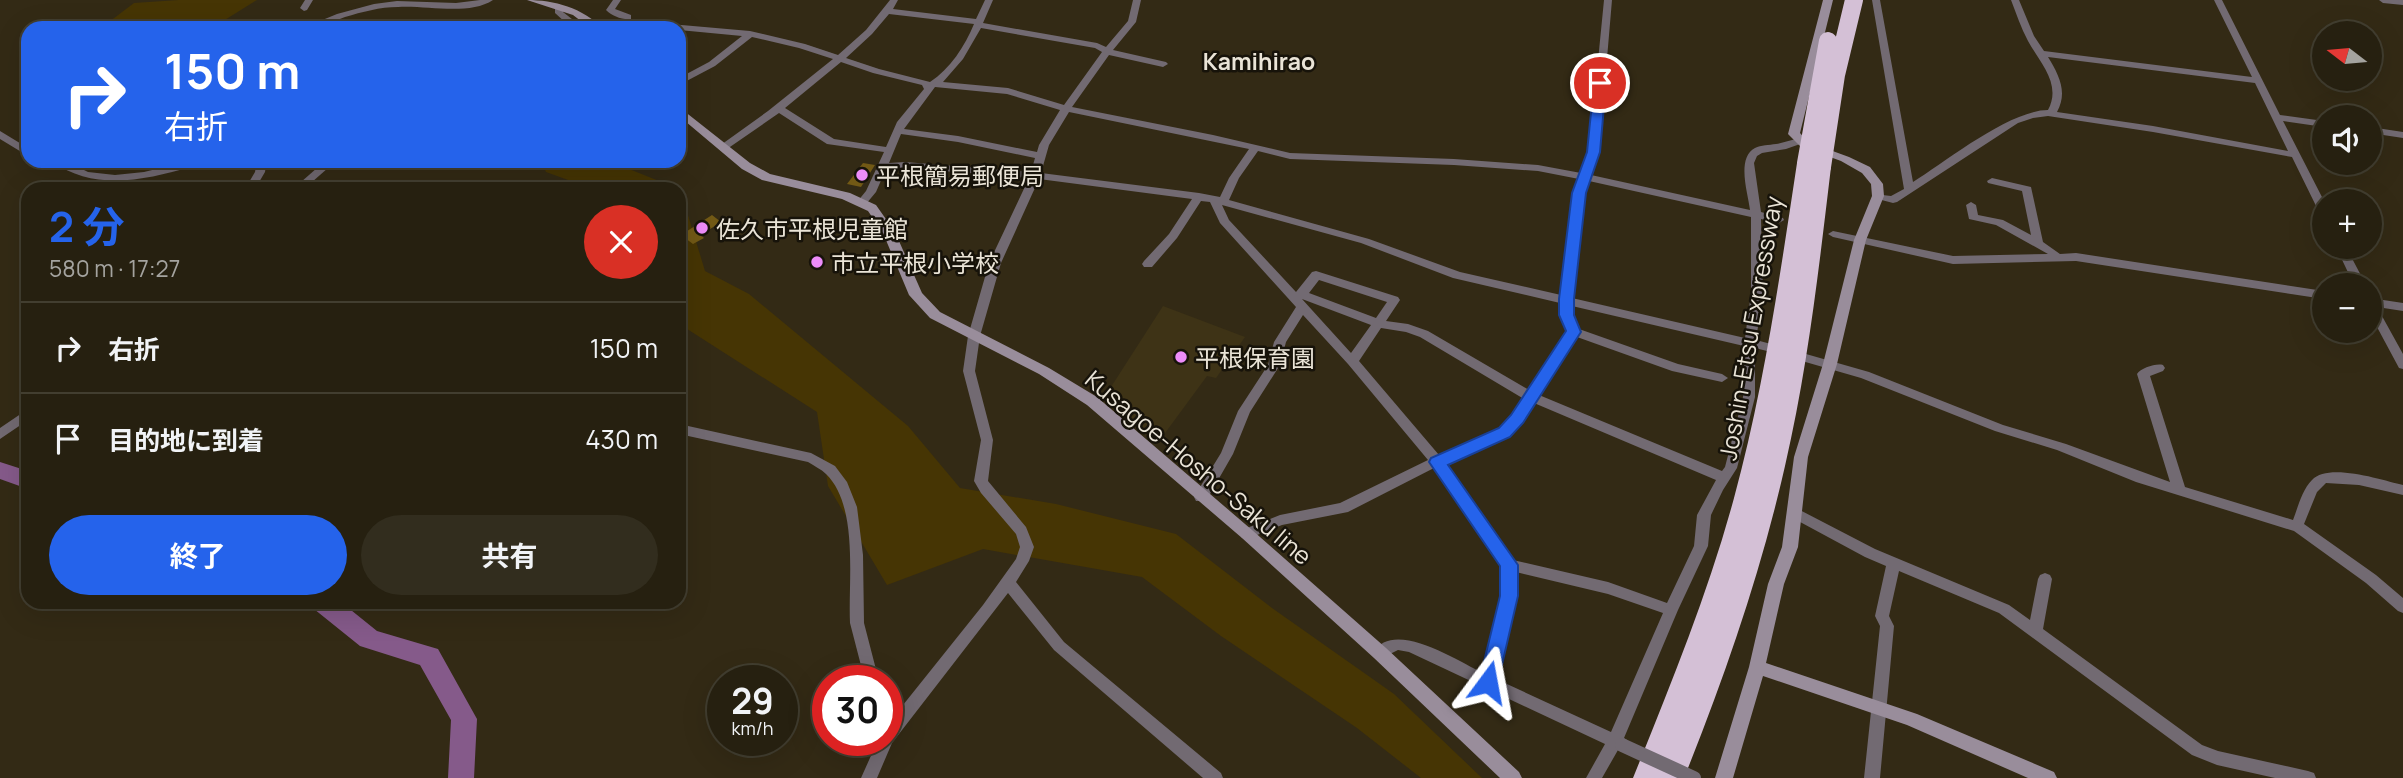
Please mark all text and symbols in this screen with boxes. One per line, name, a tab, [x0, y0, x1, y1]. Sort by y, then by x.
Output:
north arrow	[2312, 21, 2382, 91]
map controls	[2312, 21, 2382, 343]
text: 150 m	[164, 37, 300, 104]
district label: Kamihirao	[1203, 45, 1315, 77]
icon: right	[49, 49, 140, 140]
pin	[1570, 53, 1630, 113]
icon: arrive	[1581, 64, 1619, 102]
text: 右折	[164, 104, 228, 148]
button: sound	[2312, 105, 2382, 175]
place label: 平根簡易郵便局	[876, 159, 1044, 192]
marker: 平根簡易郵便局	[854, 167, 870, 183]
button: +	[2312, 189, 2382, 259]
street label: Joshin-Etsu Expressway	[1711, 193, 1790, 463]
text: 2 分	[49, 197, 124, 255]
button: close	[584, 205, 658, 279]
place label: 佐久市平根児童館	[716, 212, 908, 245]
marker: 佐久市平根児童館	[694, 220, 710, 236]
place label: 市立平根小学校	[831, 246, 999, 279]
text: 580 m · 17:27	[49, 252, 180, 284]
marker: 市立平根小学校	[809, 254, 825, 270]
button: −	[2312, 273, 2382, 343]
icon: right	[49, 329, 87, 367]
text: 150 m	[590, 330, 658, 366]
text: 右折	[108, 331, 160, 367]
place label: 平根保育園	[1195, 341, 1315, 374]
marker: 平根保育園	[1173, 349, 1189, 365]
street label: Kusagoe-Hosho-Saku line	[1079, 362, 1319, 572]
icon: arrive	[49, 420, 87, 458]
text: 430 m	[585, 421, 658, 457]
text: 目的地に到着	[108, 422, 264, 458]
button: 終了	[49, 515, 347, 595]
button: 共有	[361, 515, 658, 595]
position arrow	[1451, 645, 1525, 719]
speed limit sign: 30	[812, 665, 903, 756]
text: 29	[731, 677, 774, 725]
text: km/h	[732, 716, 773, 740]

